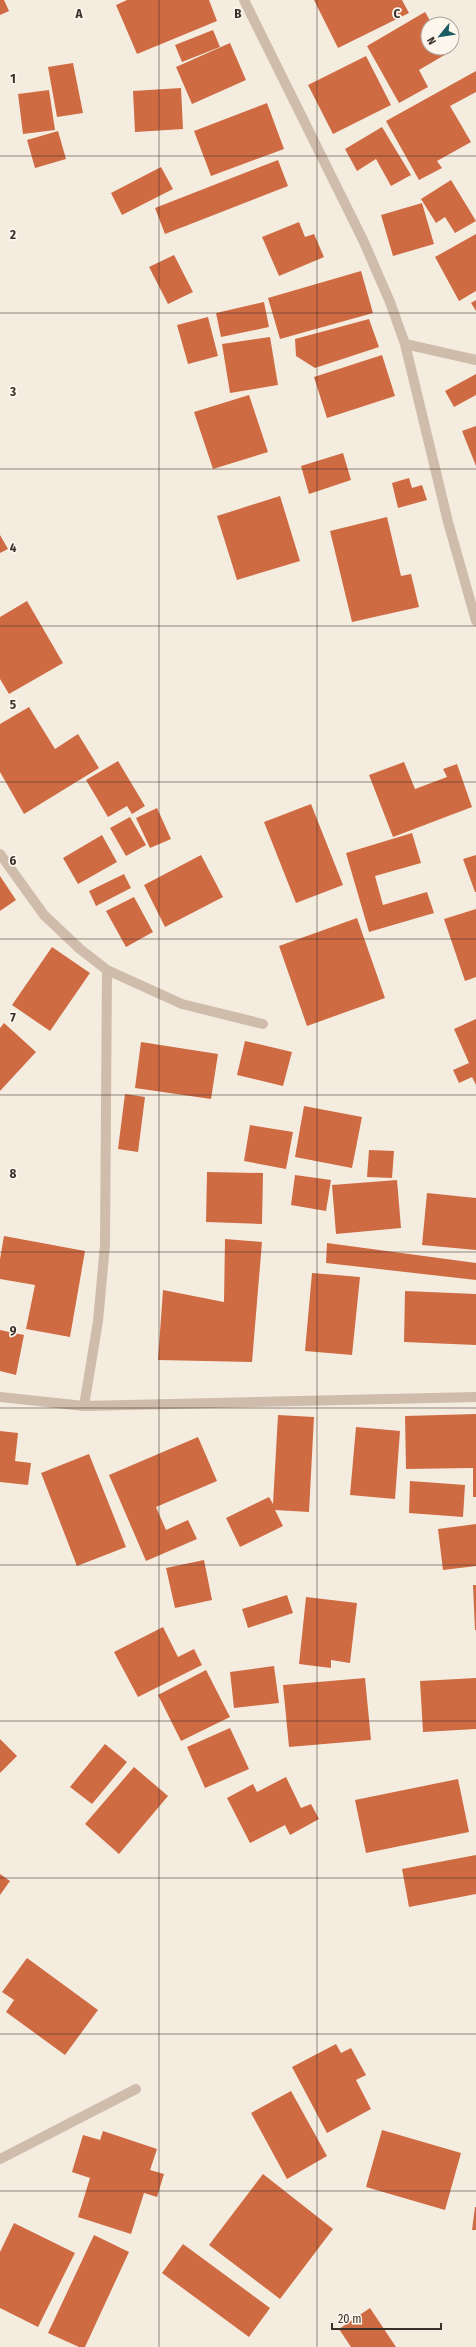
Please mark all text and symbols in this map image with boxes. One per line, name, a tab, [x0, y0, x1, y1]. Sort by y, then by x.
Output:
text: A	[74, 6, 83, 21]
text: B	[234, 6, 242, 21]
text: C	[394, 6, 401, 21]
north arrow	[420, 16, 460, 56]
text: N	[424, 35, 439, 47]
text: 1	[10, 71, 16, 86]
text: 2	[9, 227, 16, 242]
text: 3	[9, 384, 16, 399]
text: 4	[10, 540, 17, 555]
text: 5	[10, 697, 16, 712]
text: 6	[10, 853, 17, 868]
text: 7	[10, 1010, 16, 1025]
text: 8	[10, 1166, 17, 1181]
text: 9	[10, 1323, 17, 1338]
scale bar	[332, 2305, 441, 2331]
text: 20 m	[338, 2312, 362, 2326]

